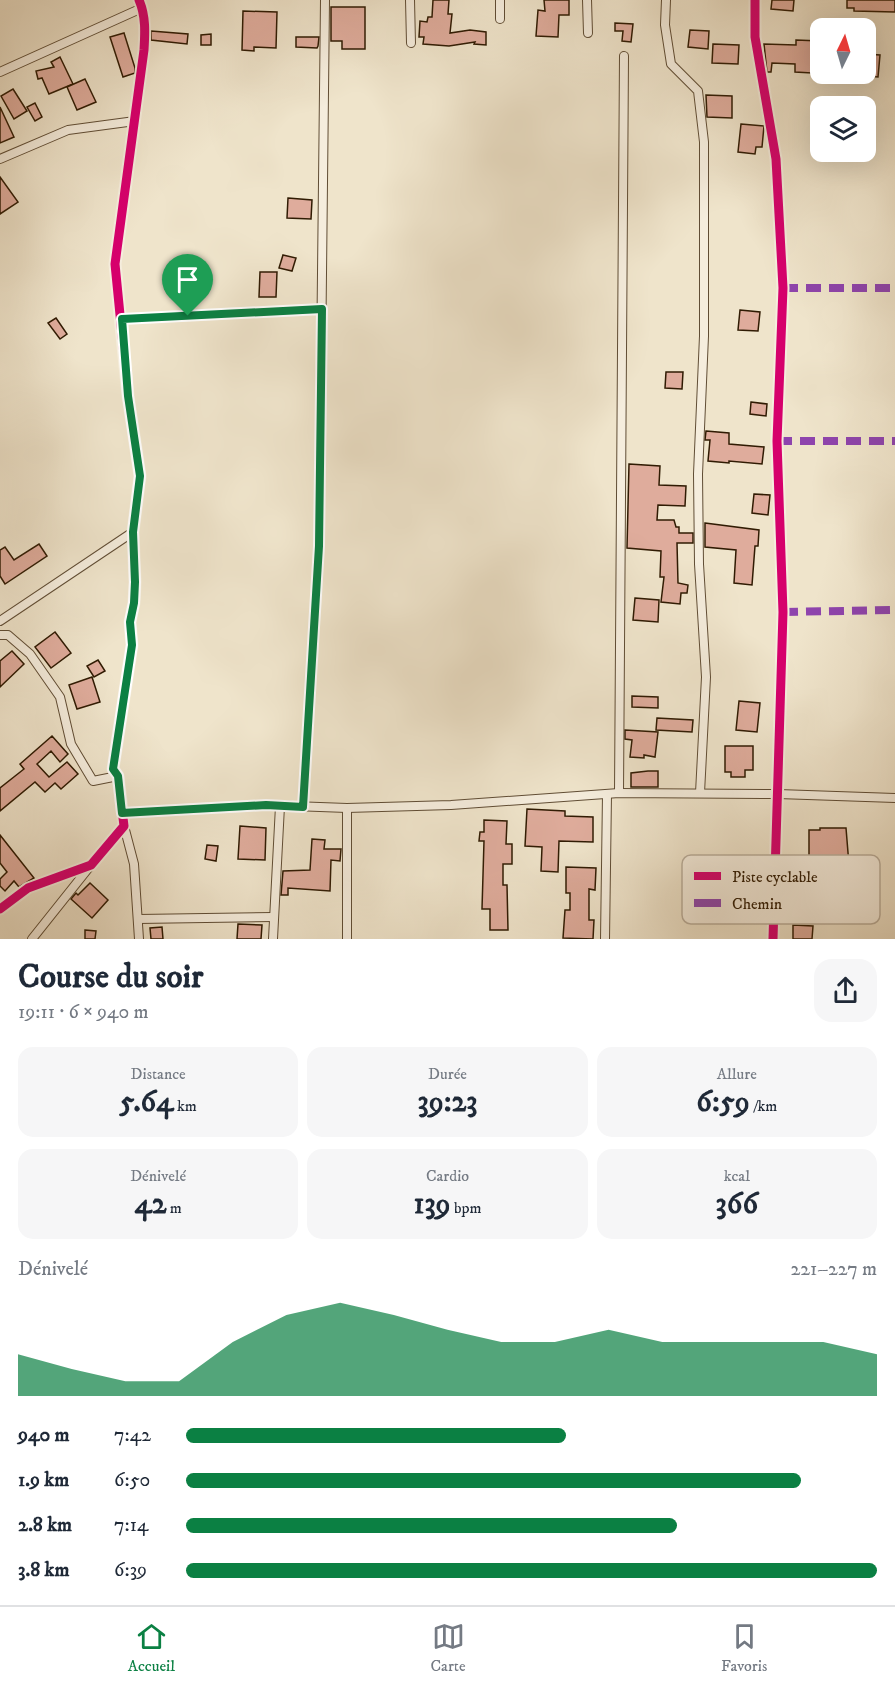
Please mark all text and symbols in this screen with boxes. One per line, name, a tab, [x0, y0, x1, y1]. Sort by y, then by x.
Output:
north arrow	[810, 18, 876, 84]
map controls	[810, 18, 876, 162]
button: layers	[810, 96, 876, 162]
pin	[162, 254, 213, 316]
icon: arrive	[171, 263, 204, 296]
legend	[682, 855, 880, 924]
text: Piste cyclable	[732, 867, 818, 887]
text: Chemin	[732, 894, 783, 914]
text: Course du soir	[18, 957, 203, 998]
button: share	[814, 959, 877, 1022]
text: 19:11 · 6 × 940 m	[18, 1000, 149, 1025]
text: Distance	[131, 1064, 186, 1084]
text: Durée	[428, 1064, 467, 1084]
text: Allure	[717, 1064, 757, 1084]
text: 5.64	[119, 1084, 173, 1121]
text: 39:23	[418, 1084, 477, 1121]
text: 6:59	[696, 1084, 750, 1121]
text: km	[173, 1096, 197, 1116]
text: /km	[750, 1096, 777, 1116]
text: Dénivelé	[130, 1166, 186, 1186]
text: Cardio	[426, 1166, 469, 1186]
text: kcal	[724, 1166, 750, 1186]
text: 42	[134, 1186, 166, 1223]
text: 139	[413, 1186, 451, 1223]
text: 366	[716, 1186, 758, 1223]
text: m	[166, 1198, 182, 1218]
text: bpm	[451, 1198, 482, 1218]
text: Dénivelé	[18, 1257, 88, 1282]
text: 221–227 m	[790, 1257, 877, 1282]
text: 940 m	[18, 1423, 70, 1448]
text: 7:42	[114, 1423, 151, 1448]
text: 1.9 km	[18, 1468, 69, 1493]
text: 6:50	[114, 1468, 150, 1493]
text: 2.8 km	[18, 1513, 72, 1538]
text: 7:14	[114, 1513, 149, 1538]
text: 3.8 km	[18, 1558, 69, 1583]
text: 6:39	[114, 1558, 147, 1583]
tab: Accueil	[128, 1620, 175, 1676]
tab: Carte	[430, 1620, 466, 1676]
tab: Favoris	[721, 1620, 767, 1676]

